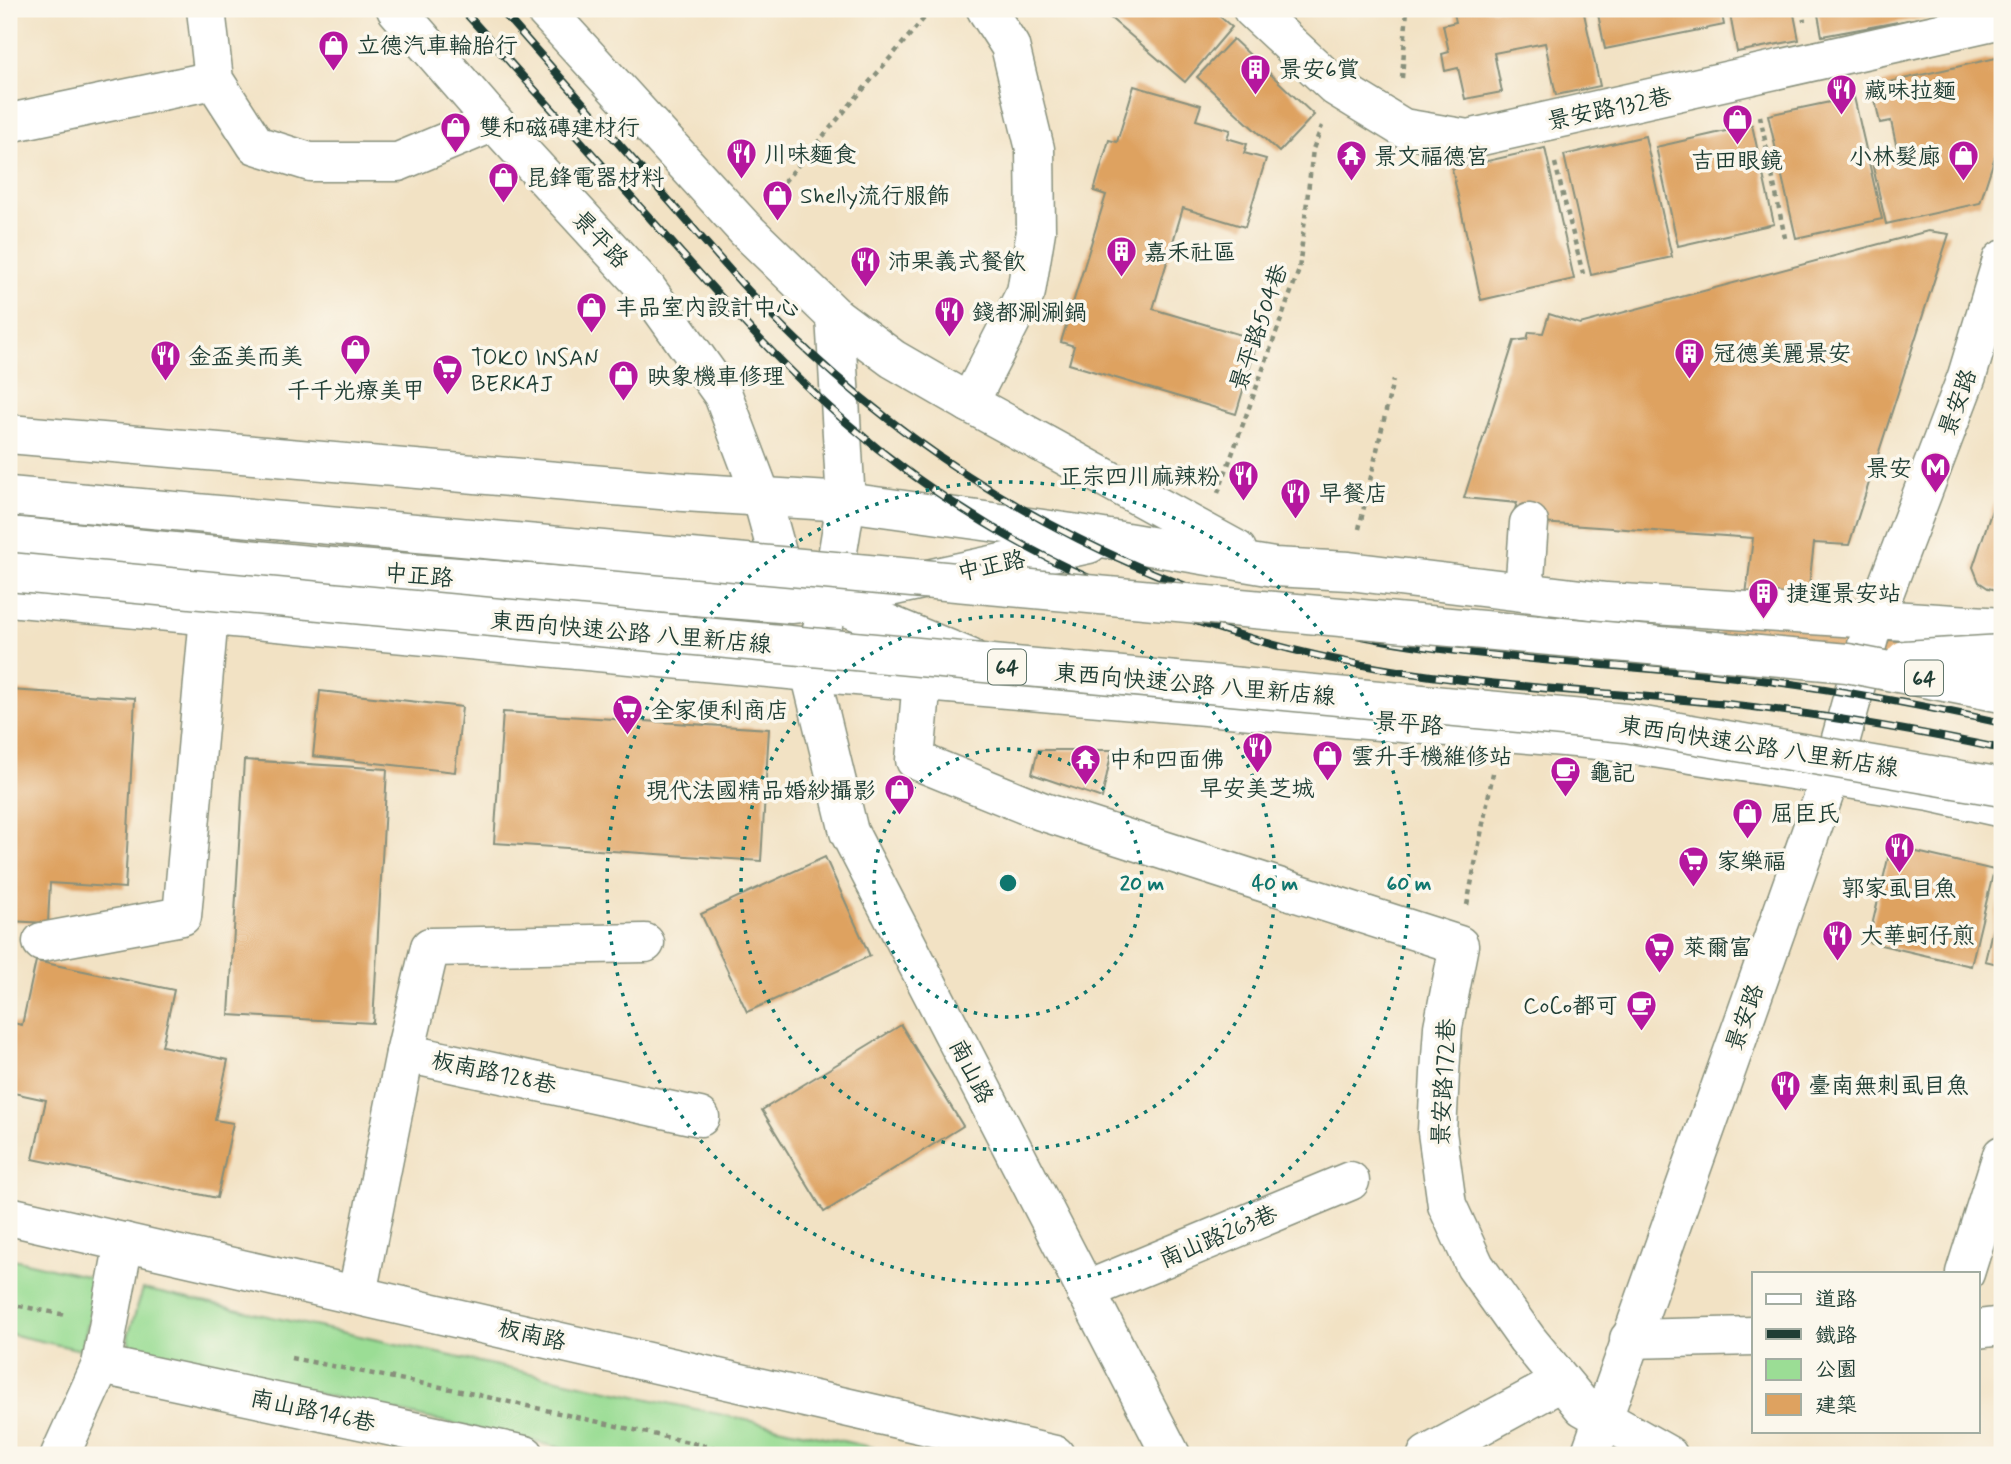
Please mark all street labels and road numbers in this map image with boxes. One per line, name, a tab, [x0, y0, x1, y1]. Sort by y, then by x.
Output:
street label: 景安路132巷	[1545, 82, 1675, 138]
street label: 景平路	[565, 205, 634, 276]
street label: 景平路504巷	[1224, 259, 1296, 395]
street label: 景安路	[1933, 365, 1985, 440]
street label: 中正路	[955, 545, 1028, 589]
street label: 中正路	[383, 559, 455, 595]
street label: 東西向快速公路 八里新店線	[489, 607, 773, 661]
road number: 64	[988, 650, 1026, 684]
street label: 東西向快速公路 八里新店線	[1053, 659, 1337, 713]
road number: 64	[1905, 660, 1943, 696]
street label: 景平路	[1373, 707, 1445, 743]
street label: 東西向快速公路 八里新店線	[1617, 711, 1900, 785]
street label: 景安路	[1720, 980, 1772, 1055]
street label: 景安路172巷	[1427, 1017, 1463, 1147]
street label: 南山路	[941, 1034, 999, 1109]
street label: 板南路128巷	[428, 1046, 560, 1102]
street label: 南山路263巷	[1155, 1199, 1283, 1276]
street label: 板南路	[495, 1314, 569, 1358]
street label: 南山路146巷	[247, 1384, 379, 1440]

